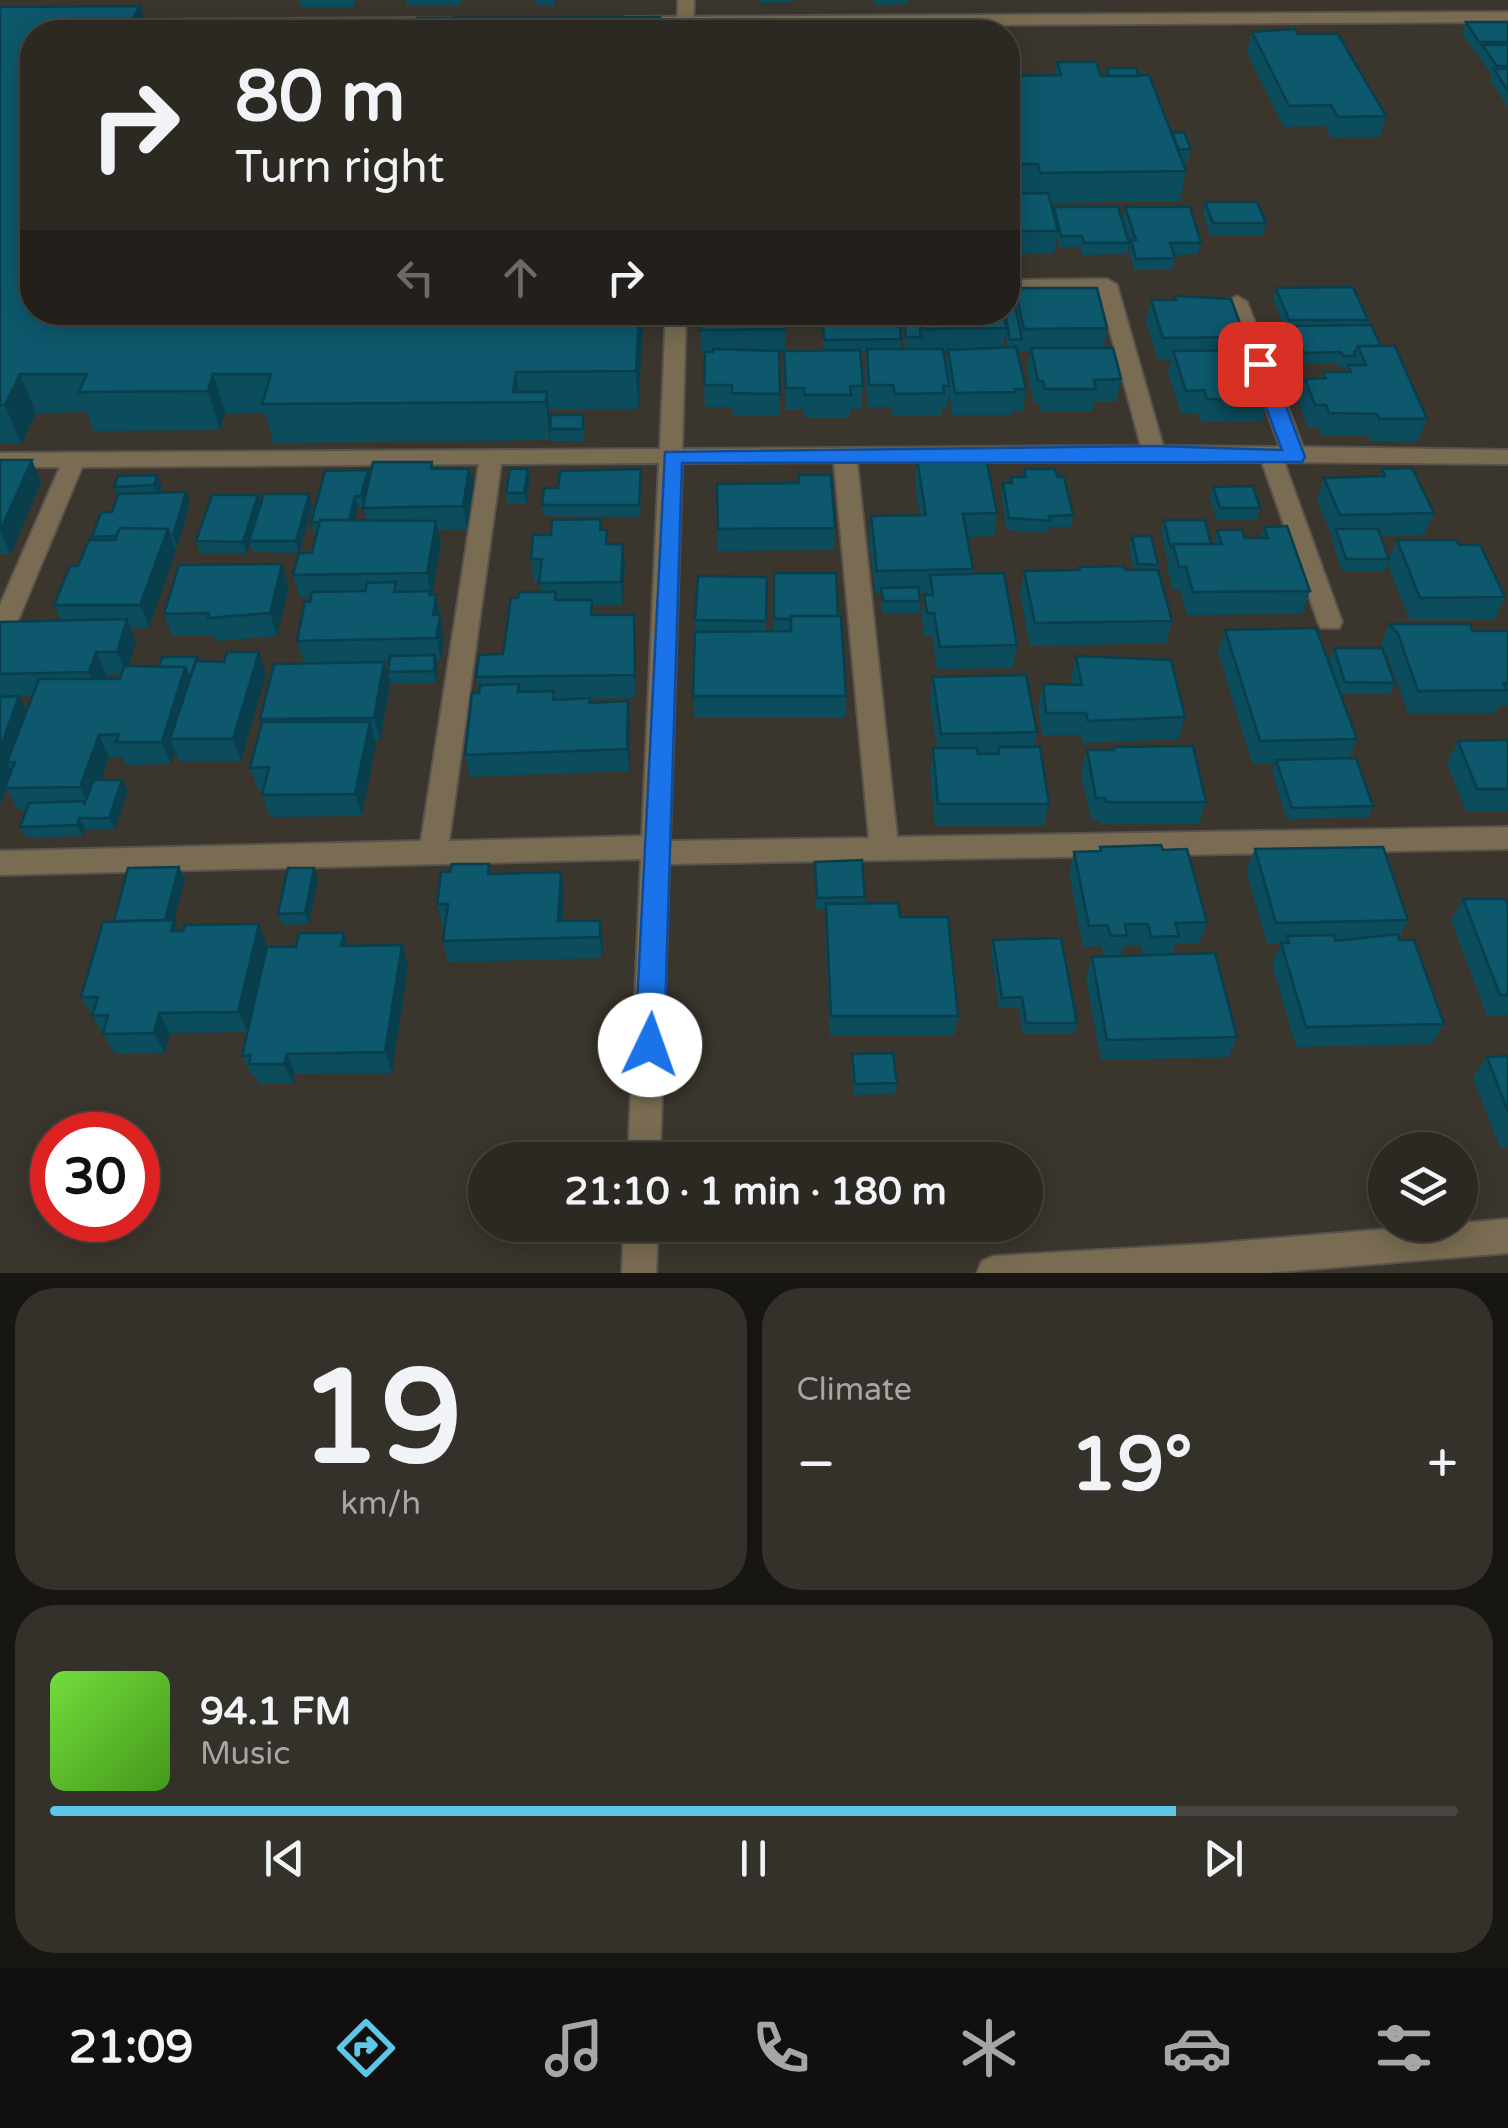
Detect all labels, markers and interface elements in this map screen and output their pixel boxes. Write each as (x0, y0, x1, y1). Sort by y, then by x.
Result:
text: 80 m (235, 56, 405, 140)
icon: right (70, 60, 200, 190)
text: Turn right (235, 141, 444, 195)
icon: left (388, 250, 443, 305)
icon: ahead (493, 250, 548, 305)
icon: right (598, 250, 653, 305)
pin (1218, 322, 1303, 407)
icon: arrive (1233, 337, 1288, 392)
position arrow (598, 993, 702, 1097)
speed limit sign: 30 (30, 1112, 160, 1242)
map controls (1368, 1132, 1478, 1242)
button: layers (1368, 1132, 1478, 1242)
text: 21:10 · 1 min · 180 m (564, 1169, 947, 1215)
text: 19 (299, 1342, 462, 1498)
text: Climate (797, 1371, 912, 1409)
text: 19° (1070, 1420, 1193, 1510)
text: − (797, 1432, 836, 1498)
text: + (1427, 1432, 1458, 1498)
text: km/h (341, 1485, 421, 1523)
text: 94.1 FM (200, 1689, 351, 1735)
text: Music (200, 1735, 290, 1773)
icon: previous (257, 1831, 312, 1886)
icon: pause (726, 1831, 781, 1886)
icon: next (1196, 1831, 1251, 1886)
icon: directions (331, 2013, 401, 2083)
icon: music (539, 2013, 609, 2083)
icon: phone (746, 2013, 816, 2083)
icon: climate (954, 2013, 1024, 2083)
icon: car (1162, 2013, 1232, 2083)
icon: filters (1369, 2013, 1439, 2083)
text: 21:09 (69, 2021, 194, 2075)

